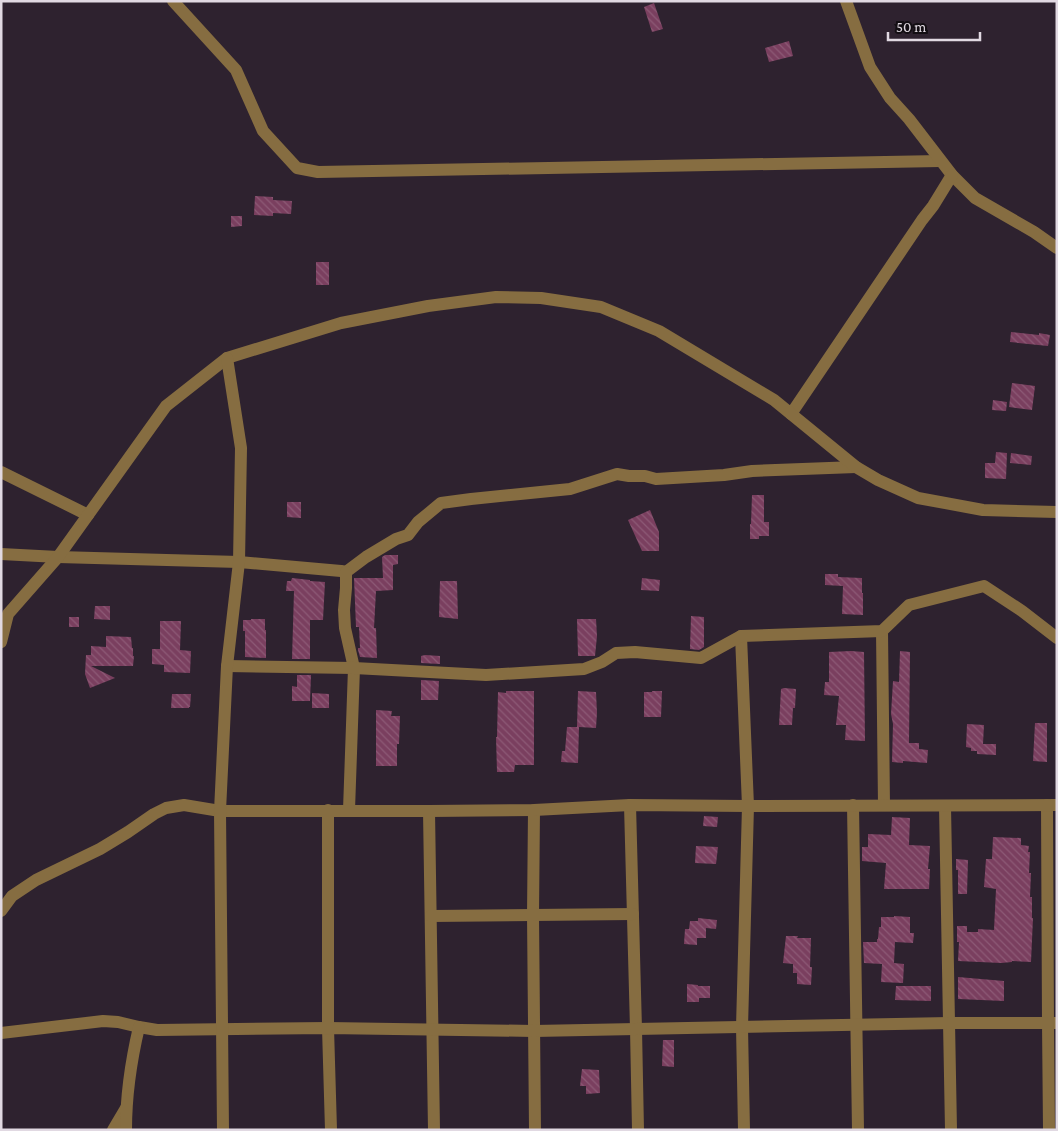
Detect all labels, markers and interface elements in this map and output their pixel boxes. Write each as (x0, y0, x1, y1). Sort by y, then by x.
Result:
scale bar (888, 10, 980, 42)
text: 50 m (896, 19, 926, 35)

